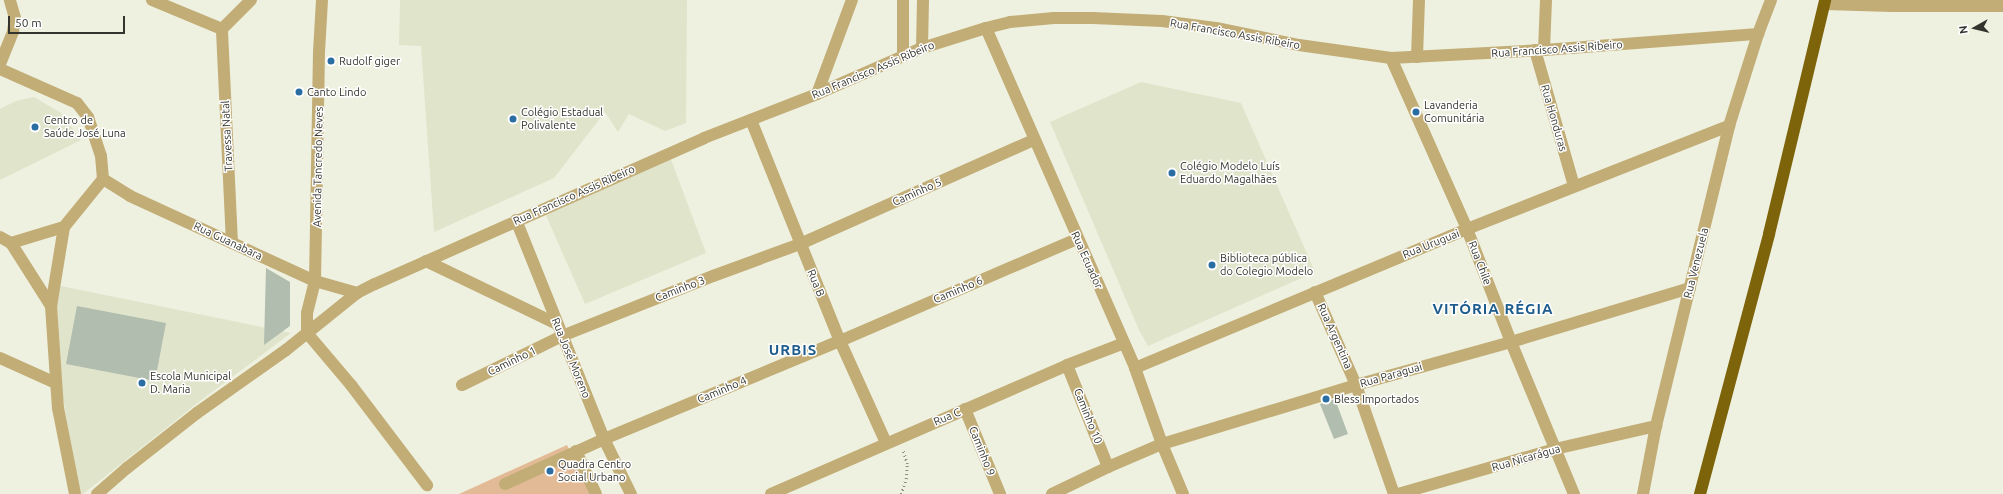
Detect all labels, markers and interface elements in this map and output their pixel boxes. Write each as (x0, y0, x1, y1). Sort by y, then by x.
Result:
scale bar (10, 8, 127, 34)
north arrow (1955, 8, 1995, 48)
text: 50 m (15, 16, 42, 29)
street label: Rua Francisco Assis Ribeiro (1169, 16, 1301, 52)
text: N (1957, 25, 1970, 35)
street label: Rua Francisco Assis Ribeiro (810, 38, 936, 102)
street label: Rua Francisco Assis Ribeiro (1491, 38, 1623, 60)
place label: Rudolf giger (339, 54, 400, 68)
marker: Rudolf giger (326, 56, 336, 66)
street label: Rua Honduras (1538, 83, 1570, 153)
place label: Canto Lindo (307, 85, 366, 99)
marker: Canto Lindo (294, 87, 304, 97)
place label: Lavanderia Comunitária (1424, 99, 1484, 125)
street label: Travessa Natal (219, 100, 235, 172)
place label: Colégio Estadual Polivalente (521, 106, 603, 132)
street label: Avenida Tancredo Neves (310, 107, 326, 227)
marker: Lavanderia Comunitária (1411, 107, 1421, 117)
place label: Centro de Saúde José Luna (44, 114, 126, 140)
marker: Colégio Estadual Polivalente (508, 114, 518, 124)
marker: Centro de Saúde José Luna (29, 121, 41, 133)
place label: Colégio Modelo Luís Eduardo Magalhães (1180, 160, 1280, 186)
street label: Rua Francisco Assis Ribeiro (511, 162, 637, 228)
marker: Colégio Modelo Luís Eduardo Magalhães (1167, 168, 1177, 178)
street label: Caminho 5 (890, 175, 944, 209)
street label: Rua Guanabara (192, 219, 264, 263)
street label: Rua Venezuela (1681, 226, 1711, 300)
street label: Rua Uruguai (1401, 227, 1461, 261)
street label: Rua Ecuador (1068, 229, 1106, 291)
street label: Rua Chile (1466, 239, 1494, 287)
place label: Biblioteca pública do Colegio Modelo (1220, 252, 1313, 278)
marker: Biblioteca pública do Colegio Modelo (1207, 260, 1217, 270)
street label: Rua B (805, 267, 827, 299)
street label: Caminho 3 (653, 273, 707, 305)
street label: Caminho 6 (931, 274, 985, 306)
district label: VITÓRIA RÉGIA (1432, 300, 1554, 318)
street label: Rua Argentina (1315, 301, 1355, 371)
street label: Rua José Moreno (549, 316, 593, 400)
district label: URBIS (769, 341, 817, 359)
street label: Caminho 1 (486, 344, 538, 378)
street label: Rua Paraguai (1358, 360, 1424, 390)
place label: Escola Municipal D. Maria (150, 370, 231, 396)
street label: Caminho 4 (695, 374, 749, 406)
marker: Escola Municipal D. Maria (137, 378, 147, 388)
street label: Caminho 10 (1071, 386, 1105, 446)
place label: Bless Importados (1334, 392, 1419, 406)
marker: Bless Importados (1321, 394, 1331, 404)
street label: Rua C (932, 405, 962, 429)
street label: Caminho 9 (966, 424, 998, 478)
street label: Rua Nicarágua (1490, 442, 1562, 474)
place label: Quadra Centro Social Urbano (558, 458, 631, 484)
marker: Quadra Centro Social Urbano (545, 466, 555, 476)

